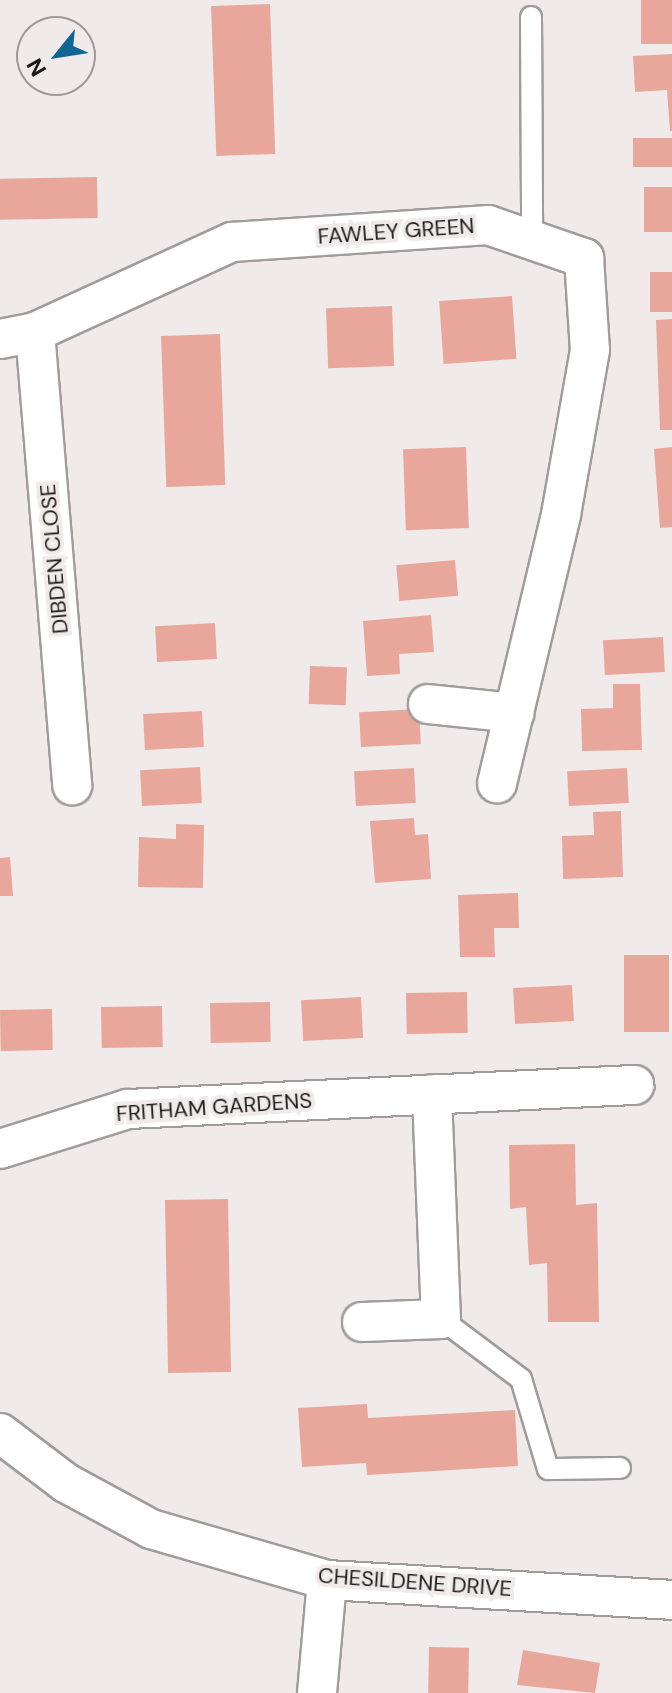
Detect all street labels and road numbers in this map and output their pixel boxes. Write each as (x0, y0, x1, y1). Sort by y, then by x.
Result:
street label: FAWLEY GREEN (317, 212, 475, 250)
street label: DIBDEN CLOSE (34, 483, 74, 635)
street label: FRITHAM GARDENS (115, 1087, 313, 1127)
street label: CHESILDENE DRIVE (317, 1562, 513, 1602)

